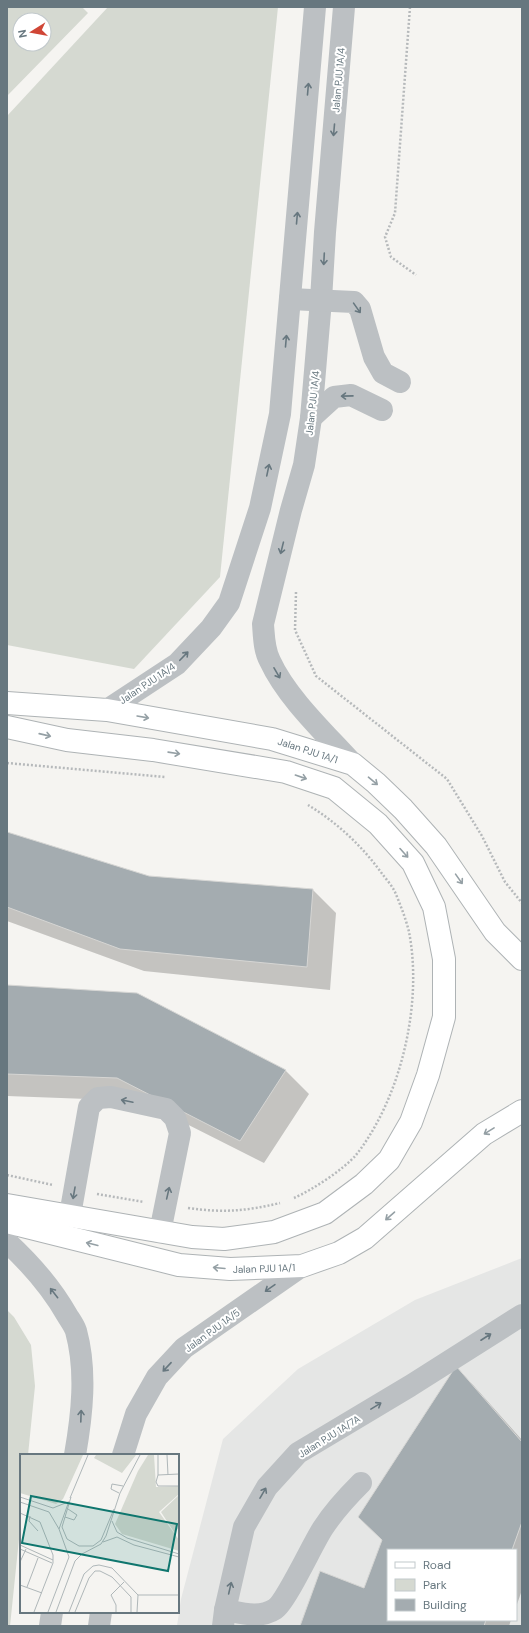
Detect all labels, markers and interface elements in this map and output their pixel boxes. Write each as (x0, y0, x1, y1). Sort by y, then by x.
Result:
north arrow (12, 12, 52, 52)
text: N (15, 29, 30, 39)
street label: Jalan PJU 1A/4 (329, 47, 348, 113)
one-way arrow (304, 83, 311, 96)
one-way arrow (330, 123, 337, 136)
one-way arrow (293, 212, 300, 225)
one-way arrow (320, 252, 327, 265)
one-way arrow (353, 302, 361, 313)
one-way arrow (283, 335, 290, 348)
street label: Jalan PJU 1A/4 (303, 370, 322, 436)
one-way arrow (340, 392, 353, 400)
one-way arrow (265, 464, 273, 477)
one-way arrow (277, 541, 285, 554)
one-way arrow (180, 651, 189, 661)
street label: Jalan PJU 1A/4 (117, 660, 178, 707)
one-way arrow (273, 667, 281, 679)
one-way arrow (136, 713, 149, 721)
one-way arrow (38, 732, 51, 739)
street label: Jalan PJU 1A/1 (276, 735, 340, 766)
one-way arrow (167, 749, 180, 757)
one-way arrow (295, 774, 308, 781)
one-way arrow (368, 776, 379, 785)
one-way arrow (399, 848, 409, 858)
one-way arrow (455, 873, 463, 884)
one-way arrow (121, 1096, 134, 1104)
one-way arrow (484, 1127, 495, 1135)
one-way arrow (69, 1186, 77, 1199)
one-way arrow (165, 1187, 172, 1200)
one-way arrow (385, 1211, 396, 1220)
one-way arrow (85, 1240, 98, 1247)
street label: Jalan PJU 1A/1 (233, 1261, 296, 1276)
one-way arrow (213, 1265, 226, 1272)
one-way arrow (265, 1284, 276, 1292)
one-way arrow (49, 1288, 58, 1299)
street label: Jalan PJU 1A/5 (182, 1306, 243, 1355)
one-way arrow (480, 1333, 492, 1341)
one-way arrow (162, 1362, 171, 1372)
one-way arrow (370, 1402, 382, 1410)
one-way arrow (77, 1410, 84, 1423)
street label: Jalan PJU 1A/7A (296, 1412, 363, 1461)
inset map (20, 1454, 179, 1613)
one-way arrow (260, 1487, 268, 1499)
legend (387, 1549, 517, 1621)
text: Road (423, 1557, 451, 1573)
text: Park (423, 1577, 447, 1593)
one-way arrow (227, 1581, 234, 1594)
text: Building (423, 1597, 467, 1613)

